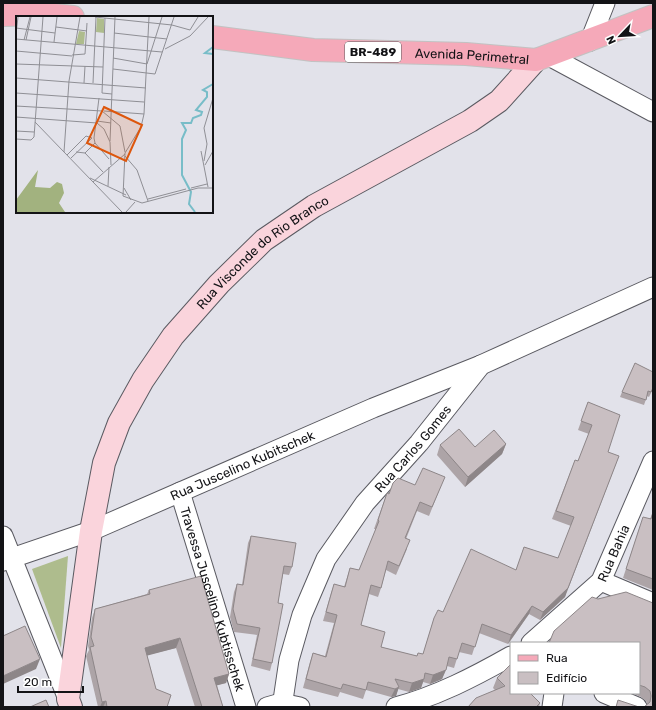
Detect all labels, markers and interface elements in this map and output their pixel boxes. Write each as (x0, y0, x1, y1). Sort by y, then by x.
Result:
inset map (16, 16, 213, 213)
north arrow (600, 16, 640, 56)
text: N (604, 34, 619, 46)
road number: BR-489 (345, 42, 401, 62)
street label: Avenida Perimetral (415, 46, 530, 67)
street label: Rua Visconde do Rio Branco (193, 193, 331, 312)
street label: Rua Carlos Gomes (372, 402, 455, 495)
street label: Rua Juscelino Kubitschek (168, 427, 317, 504)
street label: Travessa Juscelino Kubtisschek (177, 505, 248, 693)
street label: Rua Bahia (595, 522, 633, 584)
legend (510, 642, 640, 694)
text: Rua (546, 651, 568, 665)
scale bar (18, 668, 83, 694)
text: Edifício (546, 671, 587, 685)
text: 20 m (24, 675, 52, 689)

